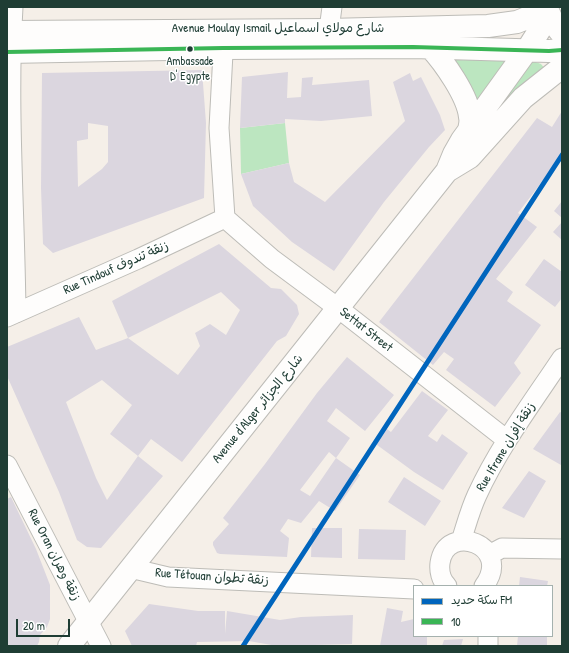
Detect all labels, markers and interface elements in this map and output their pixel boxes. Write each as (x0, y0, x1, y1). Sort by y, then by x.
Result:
street label: Avenue Moulay Ismail شارع مولاي اسماعيل (172, 21, 384, 37)
marker: Ambassade D' Egypte (185, 44, 195, 54)
place label: Ambassade D' Egypte (166, 55, 214, 83)
street label: Rue Tindouf زنقة تندوف (61, 238, 171, 298)
street label: Settat Street (336, 304, 396, 356)
street label: Avenue d'Alger شارع الجزائر (209, 351, 307, 467)
street label: Rue Ifrane زنقة إفران (473, 400, 539, 494)
street label: Rue Oran زنقة وهران (24, 507, 84, 603)
street label: Rue Tétouan زنقة تطوان (155, 565, 269, 589)
legend (413, 585, 553, 637)
text: سكة حديد FM (451, 591, 512, 608)
scale bar (18, 611, 72, 637)
text: 10 (451, 613, 461, 630)
text: 20 m (23, 617, 45, 634)

